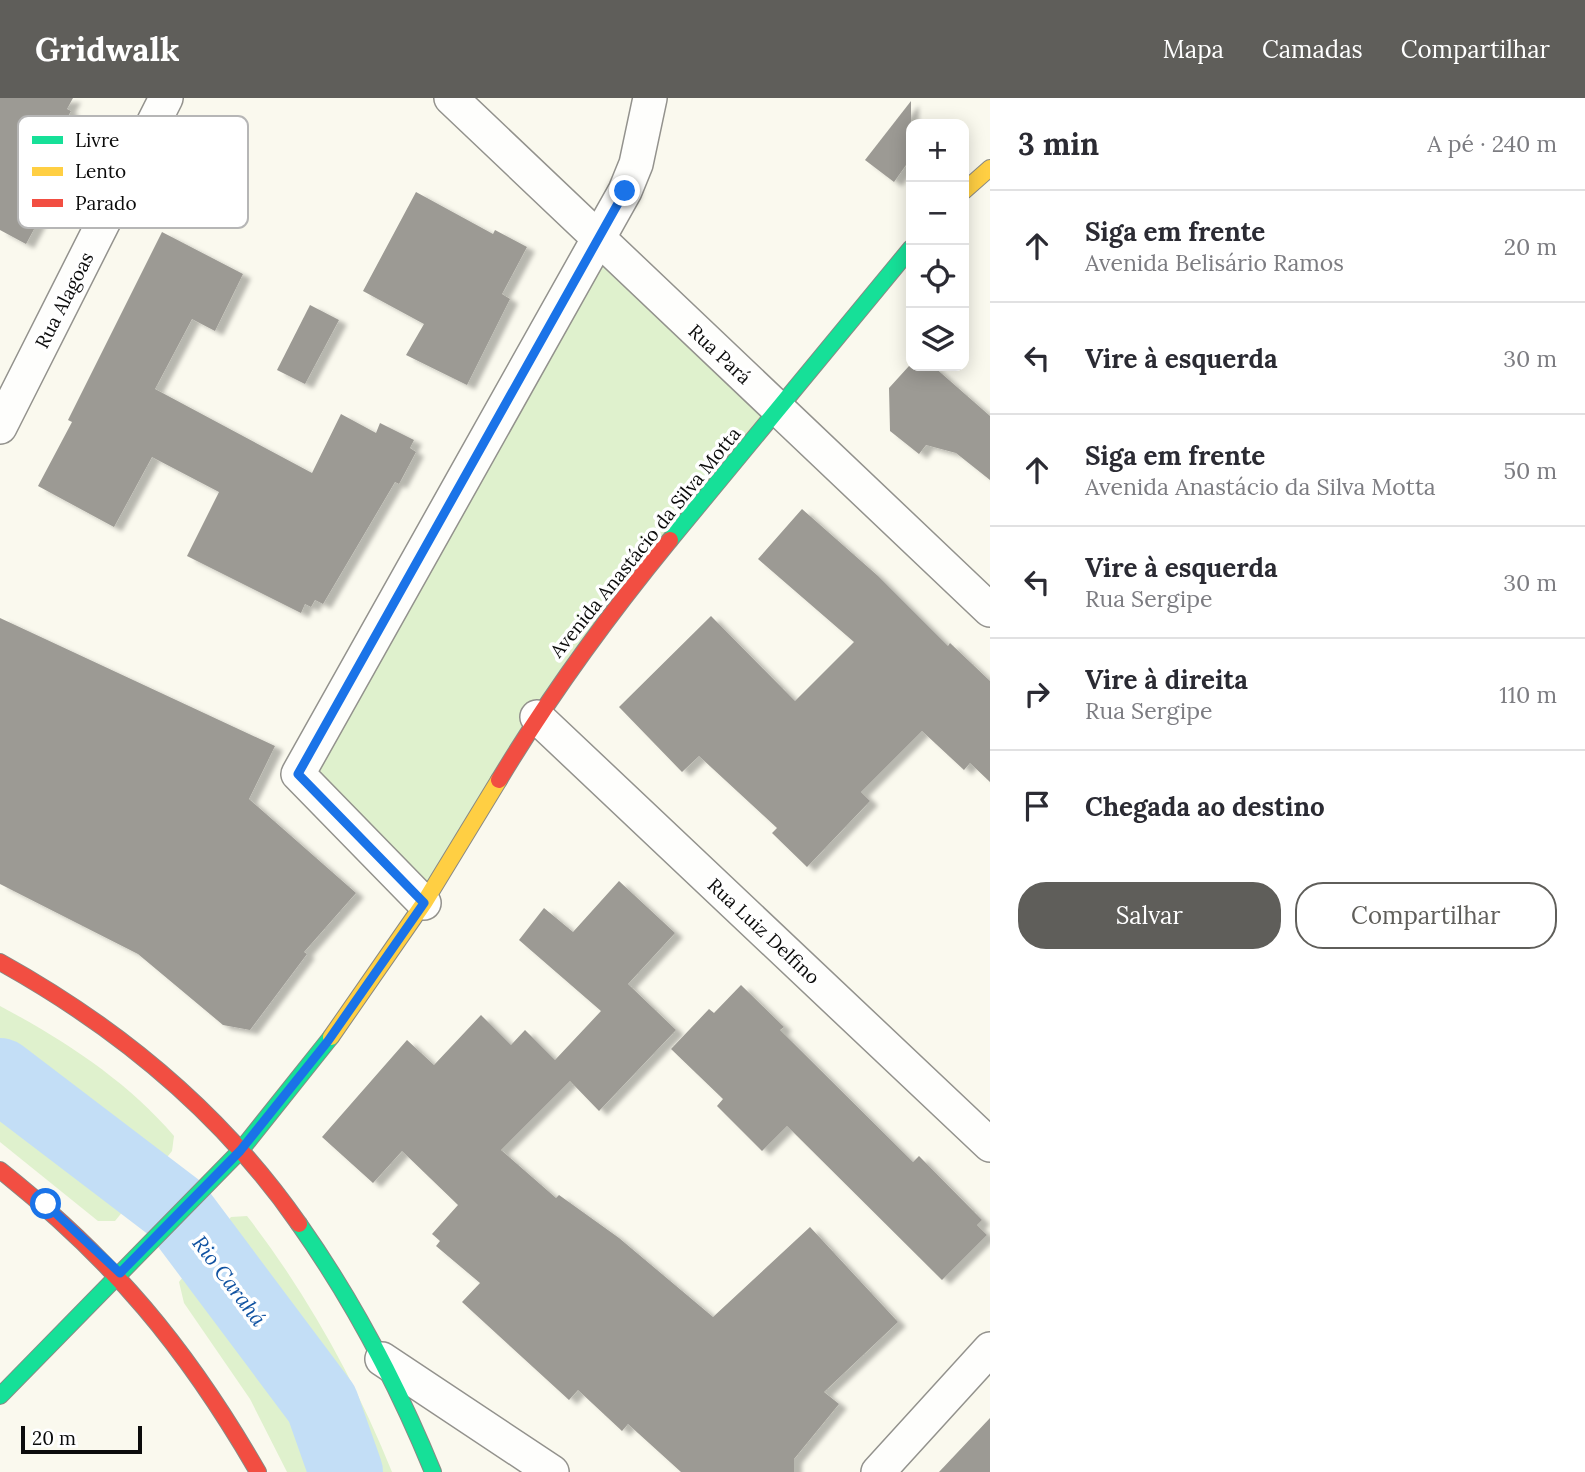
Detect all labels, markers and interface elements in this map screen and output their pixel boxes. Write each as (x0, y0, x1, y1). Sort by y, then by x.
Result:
text: Gridwalk (35, 28, 180, 70)
text: Mapa (1163, 34, 1224, 65)
text: Camadas (1262, 34, 1363, 65)
text: Compartilhar (1401, 34, 1550, 65)
legend (18, 116, 248, 228)
map controls (906, 119, 969, 371)
button: + (906, 119, 969, 182)
text: 3 min (1018, 125, 1099, 163)
text: Livre (75, 128, 119, 152)
text: A pé · 240 m (1427, 129, 1557, 158)
text: Lento (75, 159, 126, 183)
route end (609, 175, 640, 206)
button: − (906, 182, 969, 245)
text: Parado (75, 191, 137, 215)
text: Siga em frente (1085, 215, 1265, 248)
icon: ahead (1018, 227, 1056, 265)
text: 20 m (1504, 232, 1557, 261)
button: locate (906, 245, 969, 308)
street label: Rua Alagoas (29, 248, 99, 352)
text: Avenida Belisário Ramos (1085, 248, 1344, 277)
button: layers (906, 308, 969, 371)
street label: Rua Pará (684, 319, 757, 389)
icon: left (1018, 339, 1056, 377)
text: Vire à esquerda (1085, 342, 1278, 375)
text: 30 m (1503, 344, 1557, 373)
street label: Avenida Anastácio da Silva Motta (544, 422, 746, 663)
text: Siga em frente (1085, 439, 1265, 472)
icon: ahead (1018, 451, 1056, 489)
text: 50 m (1504, 456, 1557, 485)
text: Avenida Anastácio da Silva Motta (1085, 472, 1436, 501)
text: Vire à esquerda (1085, 551, 1278, 584)
icon: left (1018, 563, 1056, 601)
text: 30 m (1503, 568, 1557, 597)
text: Rua Sergipe (1085, 584, 1212, 613)
text: Vire à direita (1085, 663, 1248, 696)
icon: right (1018, 675, 1056, 713)
text: 110 m (1499, 680, 1557, 709)
text: Rua Sergipe (1085, 696, 1212, 725)
icon: arrive (1018, 787, 1056, 825)
text: Chegada ao destino (1085, 790, 1325, 823)
street label: Rua Luiz Delfino (703, 873, 825, 989)
button: Salvar (1018, 882, 1281, 949)
button: Compartilhar (1295, 882, 1557, 949)
route start (30, 1188, 61, 1219)
water label: Rio Carahá (187, 1230, 273, 1332)
scale bar (21, 1423, 142, 1455)
text: 20 m (32, 1426, 76, 1450)

